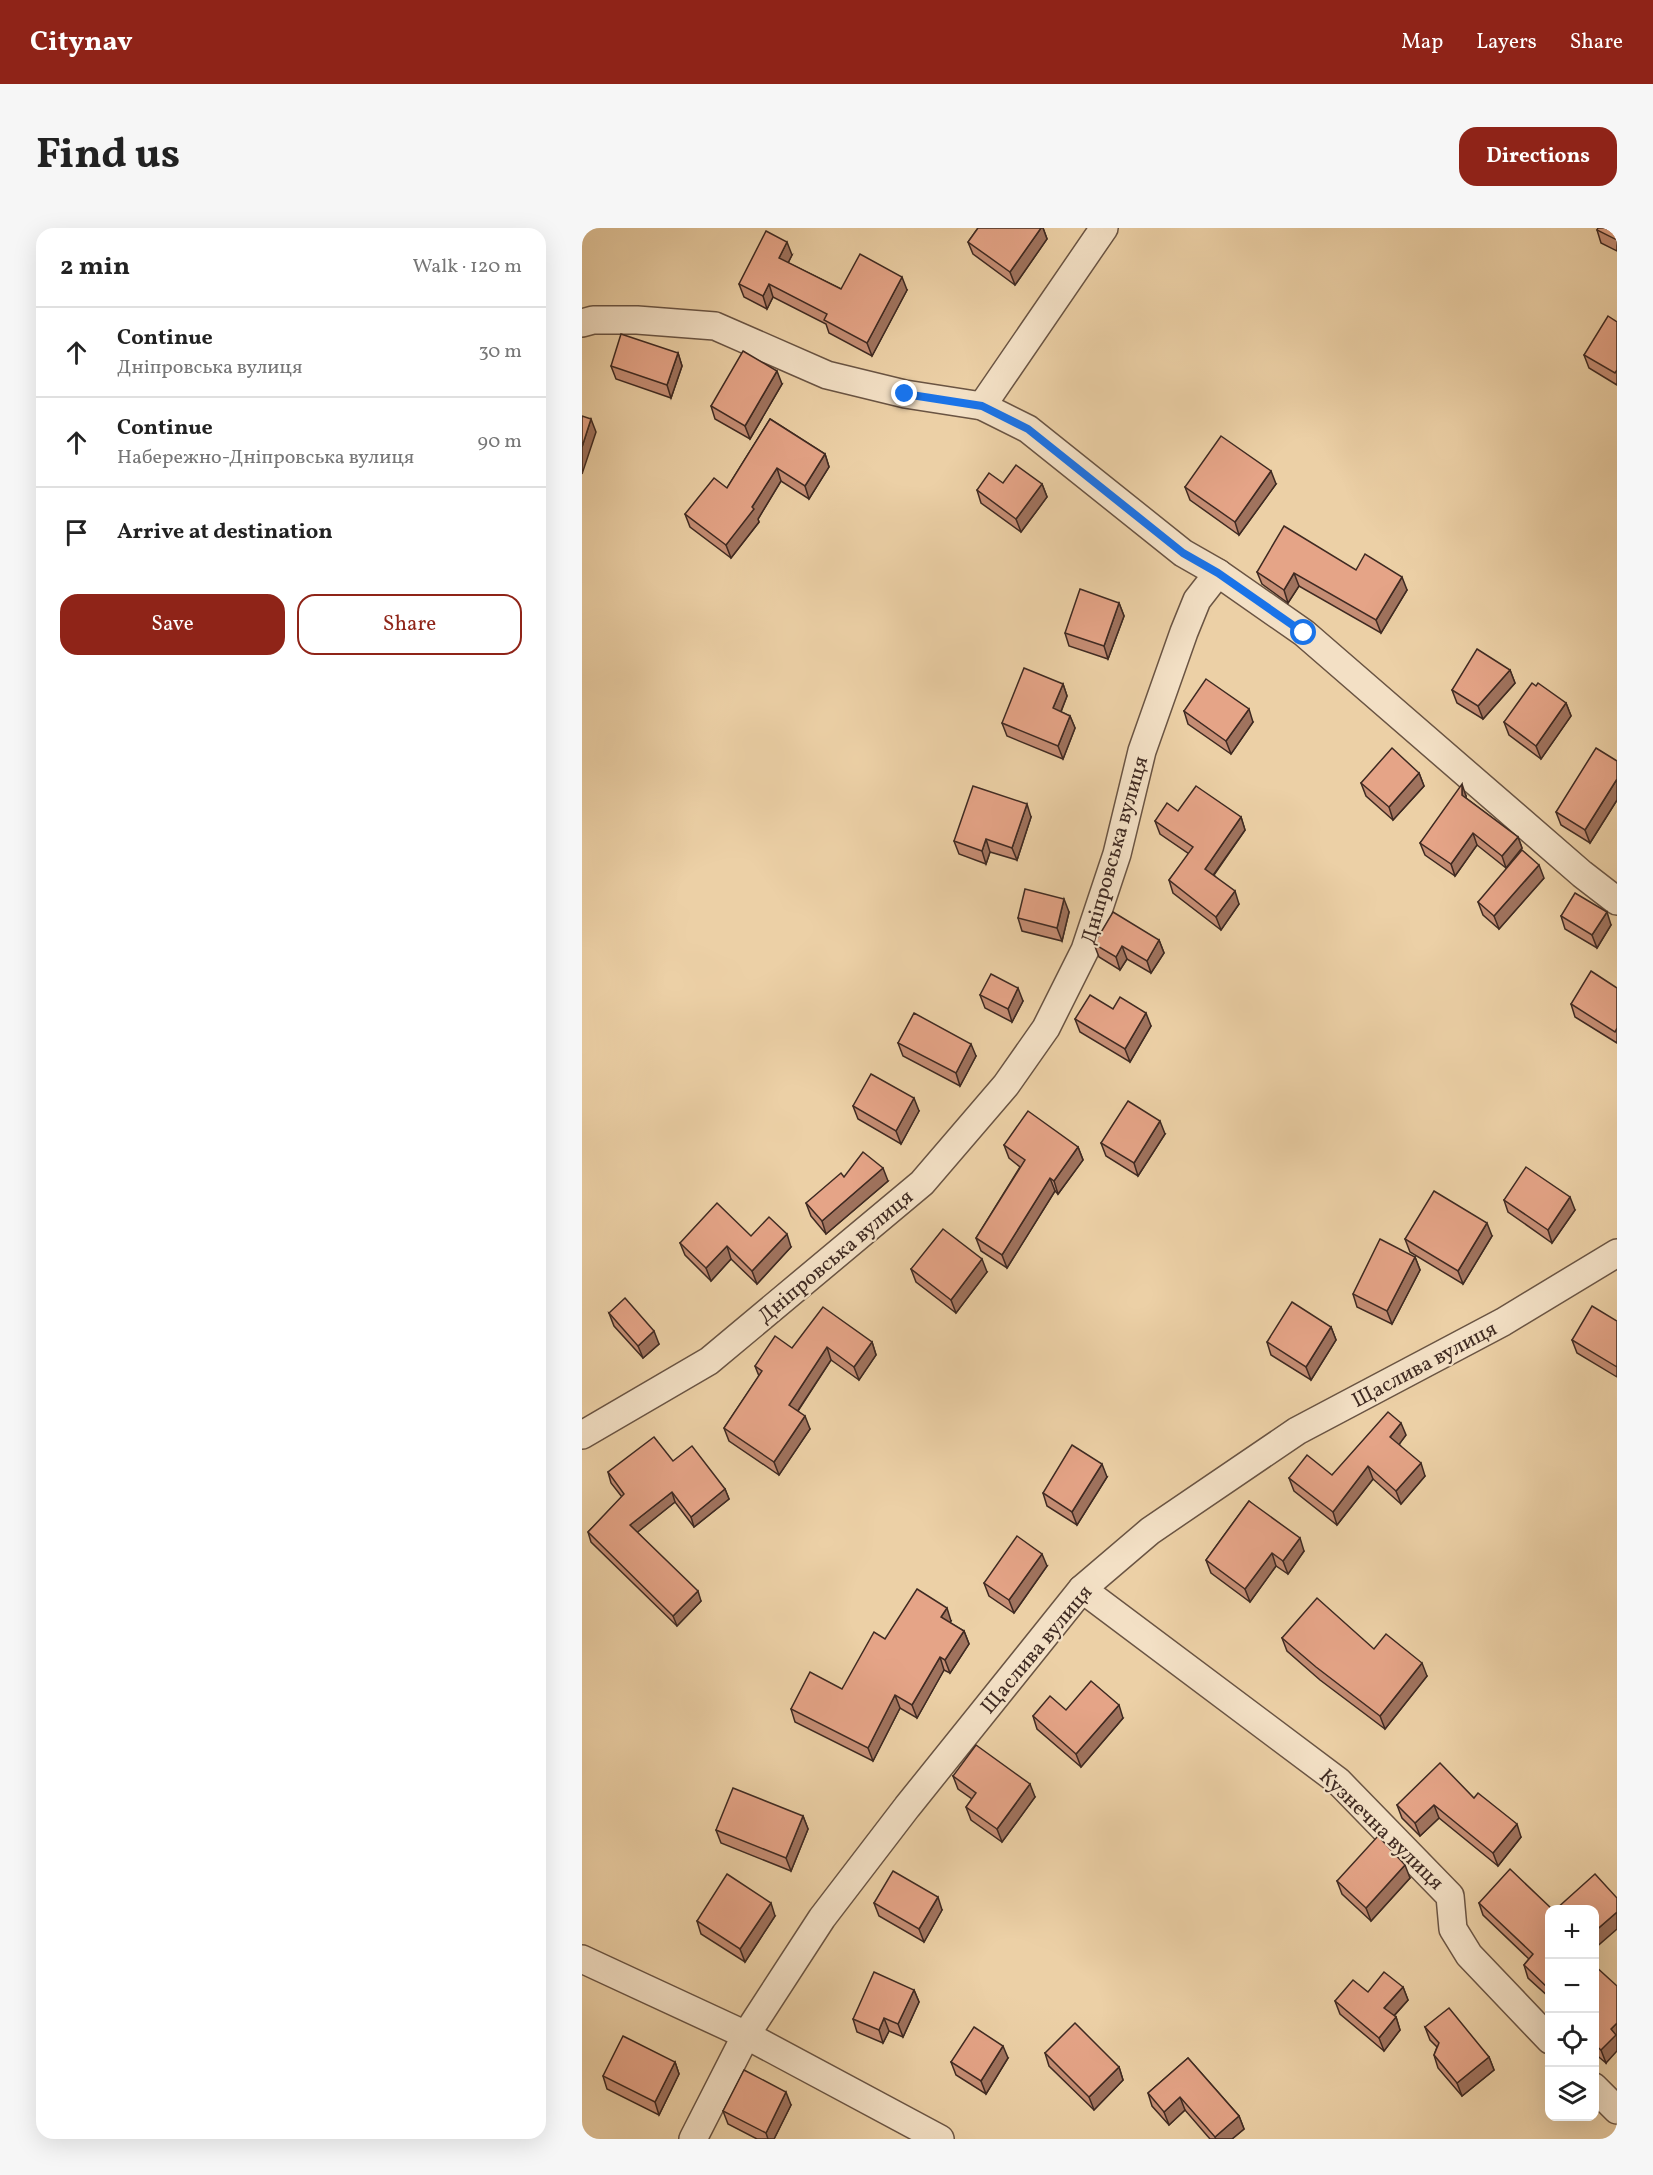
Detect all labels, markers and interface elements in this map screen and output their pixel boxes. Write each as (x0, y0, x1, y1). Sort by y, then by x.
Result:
text: Citynav (30, 23, 133, 62)
text: Map (1401, 28, 1443, 57)
text: Layers (1476, 28, 1537, 57)
text: Share (1570, 28, 1623, 57)
text: Find us (36, 127, 180, 186)
button: Directions (1459, 127, 1617, 186)
text: 2 min (60, 249, 130, 285)
text: Walk · 120 m (413, 253, 522, 281)
text: Continue (117, 323, 213, 354)
icon: ahead (60, 336, 93, 369)
text: 30 m (478, 338, 522, 366)
text: Дніпровська вулиця (117, 354, 302, 382)
route end (891, 380, 917, 406)
text: Continue (117, 413, 213, 444)
icon: ahead (60, 426, 93, 459)
text: 90 m (478, 428, 522, 456)
text: Набережно-Дніпровська вулиця (117, 444, 414, 472)
icon: arrive (60, 516, 93, 549)
text: Arrive at destination (117, 517, 333, 548)
button: Save (60, 594, 285, 655)
button: Share (297, 594, 522, 655)
route start (1290, 619, 1316, 645)
street label: Дніпровська вулиця (1075, 753, 1156, 948)
street label: Дніпровська вулиця (752, 1183, 920, 1331)
street label: Щаслива вулиця (1347, 1315, 1502, 1416)
street label: Щаслива вулиця (975, 1579, 1100, 1721)
street label: Кузнечна вулиця (1312, 1763, 1450, 1897)
map controls (1545, 1905, 1599, 2121)
button: + (1545, 1905, 1599, 1959)
button: − (1545, 1959, 1599, 2013)
button: locate (1545, 2013, 1599, 2067)
button: layers (1545, 2067, 1599, 2121)

